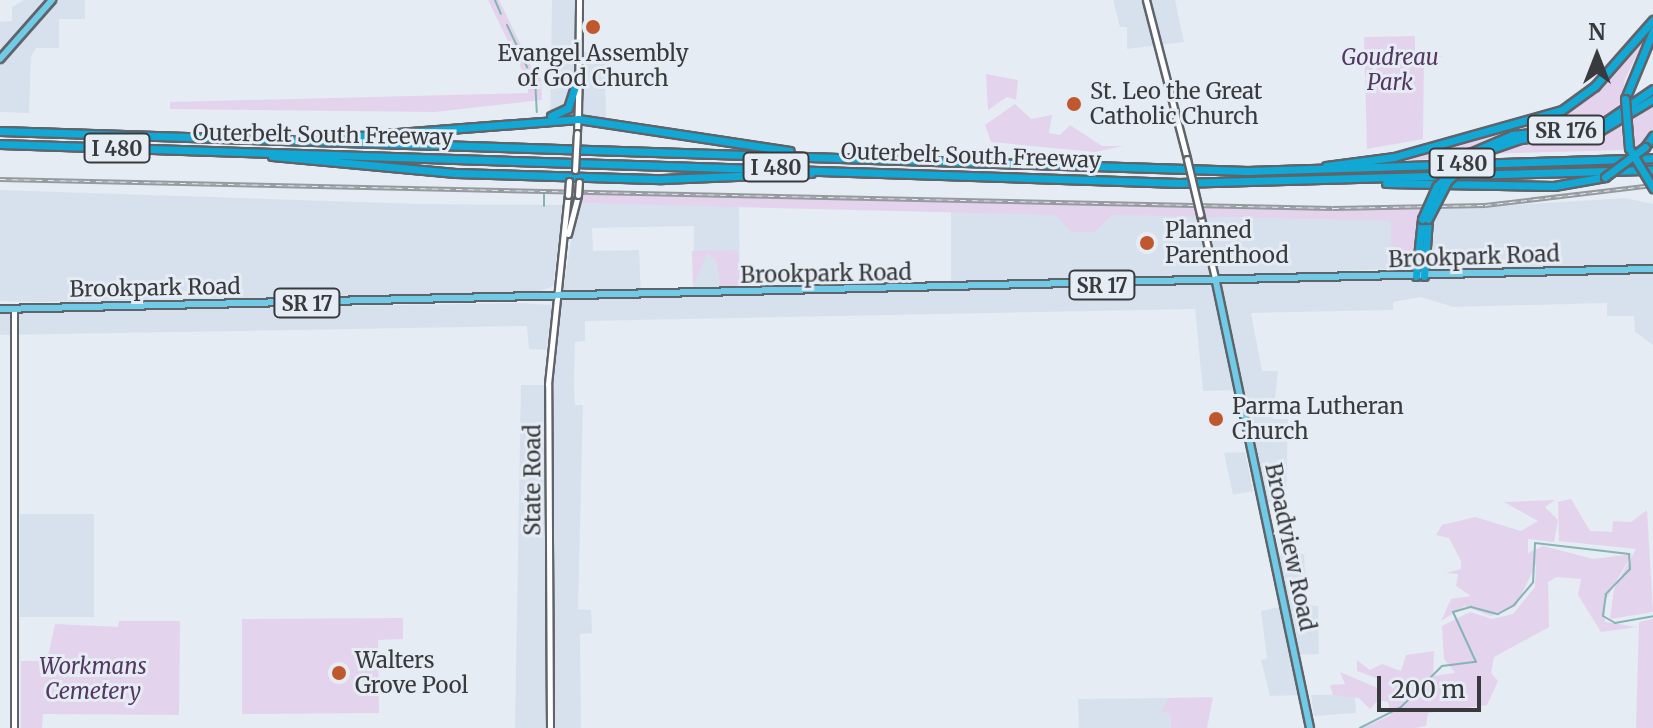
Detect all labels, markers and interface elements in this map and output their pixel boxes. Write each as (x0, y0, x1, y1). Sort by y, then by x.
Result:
north arrow (1557, 16, 1637, 96)
marker: Evangel Assembly of God Church (584, 18, 602, 36)
text: N (1588, 18, 1606, 46)
place label: Evangel Assembly of God Church (498, 40, 688, 92)
park label: Goudreau Park (1341, 44, 1439, 96)
place label: St. Leo the Great Catholic Church (1090, 78, 1262, 130)
marker: St. Leo the Great Catholic Church (1065, 95, 1083, 113)
road number: SR 176 (1526, 114, 1606, 146)
street label: Outerbelt South Freeway (192, 120, 454, 150)
road number: I 480 (83, 132, 151, 164)
street label: Outerbelt South Freeway (840, 138, 1102, 174)
road number: I 480 (1428, 147, 1496, 179)
road number: I 480 (742, 151, 810, 183)
place label: Planned Parenthood (1165, 217, 1289, 268)
marker: Planned Parenthood (1136, 232, 1158, 254)
street label: Brookpark Road (1388, 241, 1560, 273)
street label: Brookpark Road (740, 259, 912, 289)
road number: SR 17 (1068, 269, 1136, 301)
street label: Brookpark Road (69, 273, 241, 303)
road number: SR 17 (273, 287, 341, 319)
place label: Parma Lutheran Church (1232, 393, 1404, 444)
marker: Parma Lutheran Church (1207, 410, 1225, 428)
street label: State Road (520, 424, 546, 536)
street label: Broadview Road (1259, 461, 1321, 633)
place label: Walters Grove Pool (355, 647, 468, 698)
park label: Workmans Cemetery (39, 653, 147, 704)
scale bar (1381, 660, 1485, 710)
marker: Walters Grove Pool (330, 664, 348, 682)
text: 200 m (1391, 674, 1465, 705)

